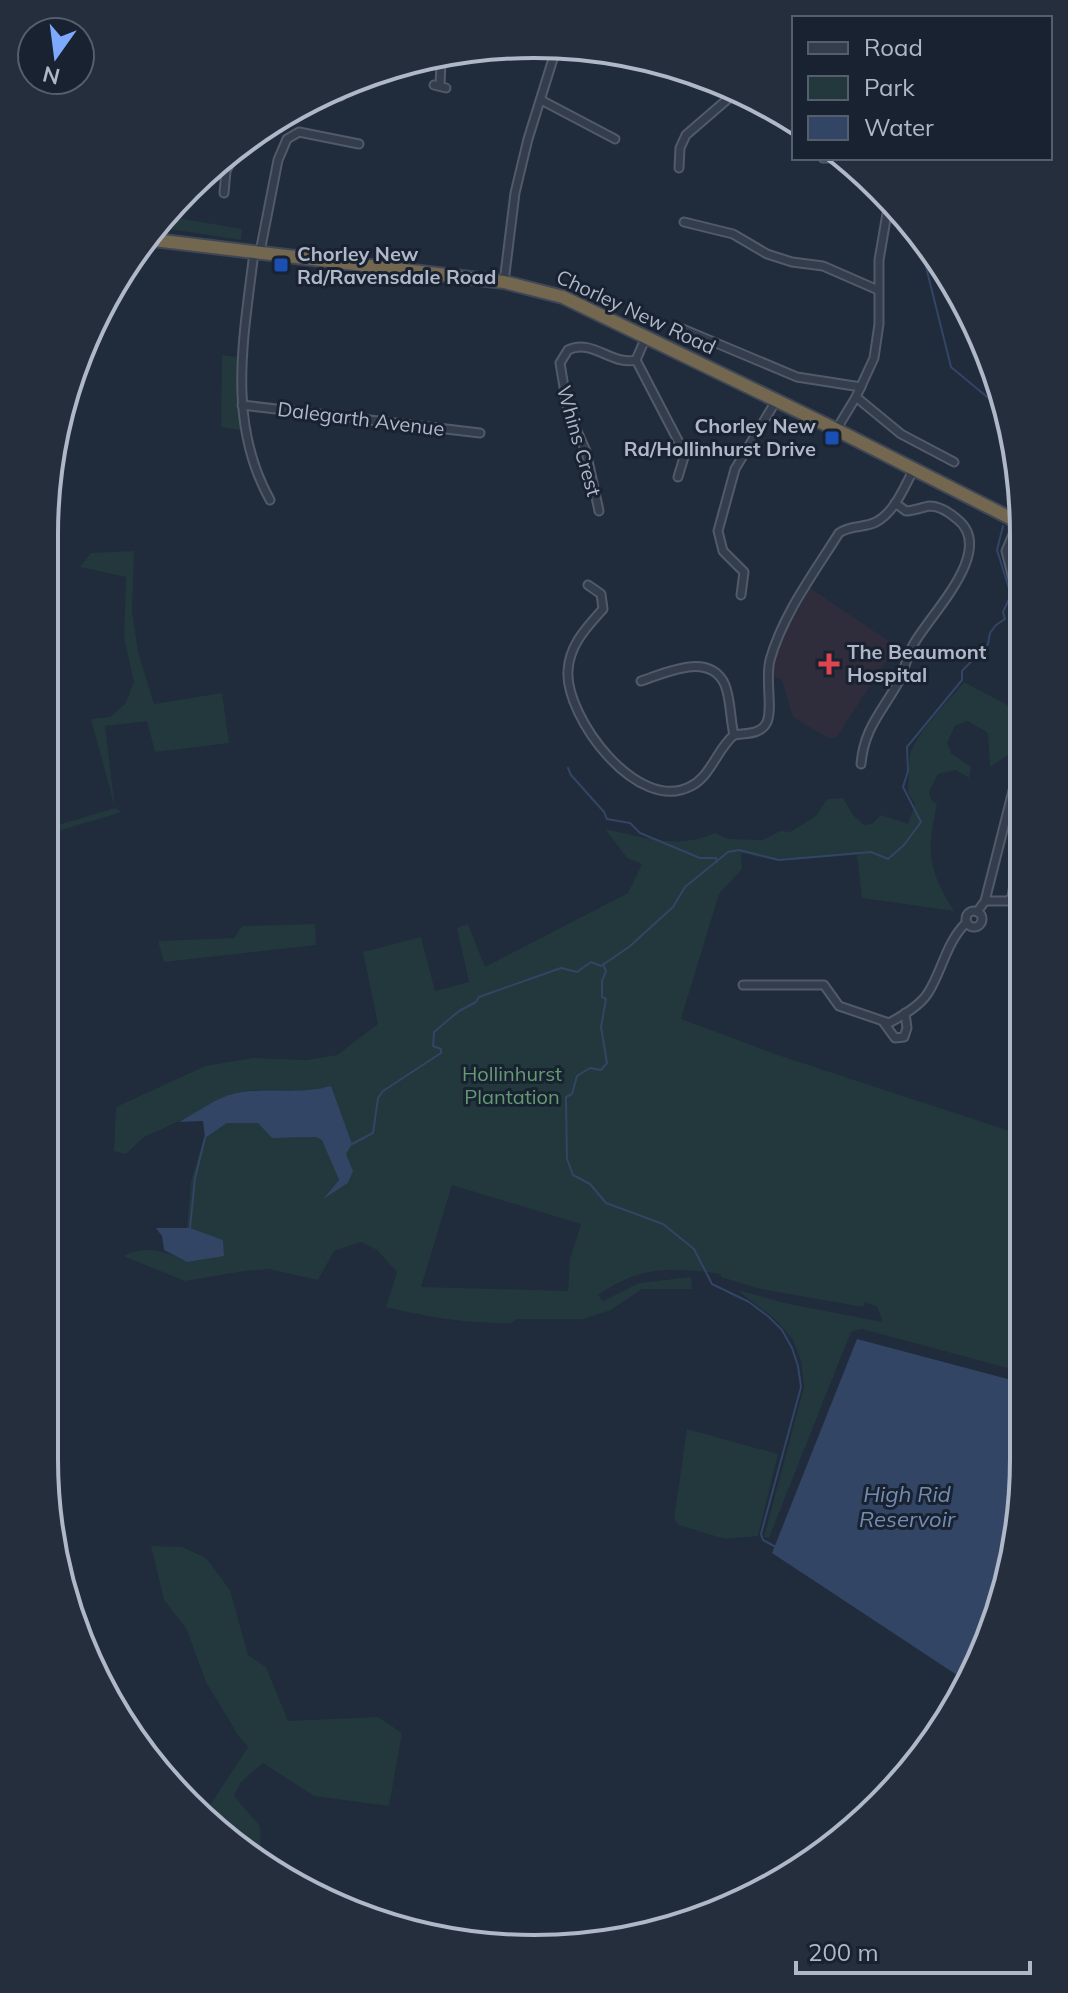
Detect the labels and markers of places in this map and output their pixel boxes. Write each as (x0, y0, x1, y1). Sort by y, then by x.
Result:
place label: Chorley New Rd/Ravensdale Road (297, 241, 496, 289)
marker: Chorley New Rd/Ravensdale Road (272, 256, 290, 274)
place label: Chorley New Rd/Hollinhurst Drive (624, 413, 816, 461)
marker: Chorley New Rd/Hollinhurst Drive (823, 429, 841, 447)
place label: The Beaumont Hospital (847, 639, 987, 687)
marker: The Beaumont Hospital (818, 653, 840, 675)

